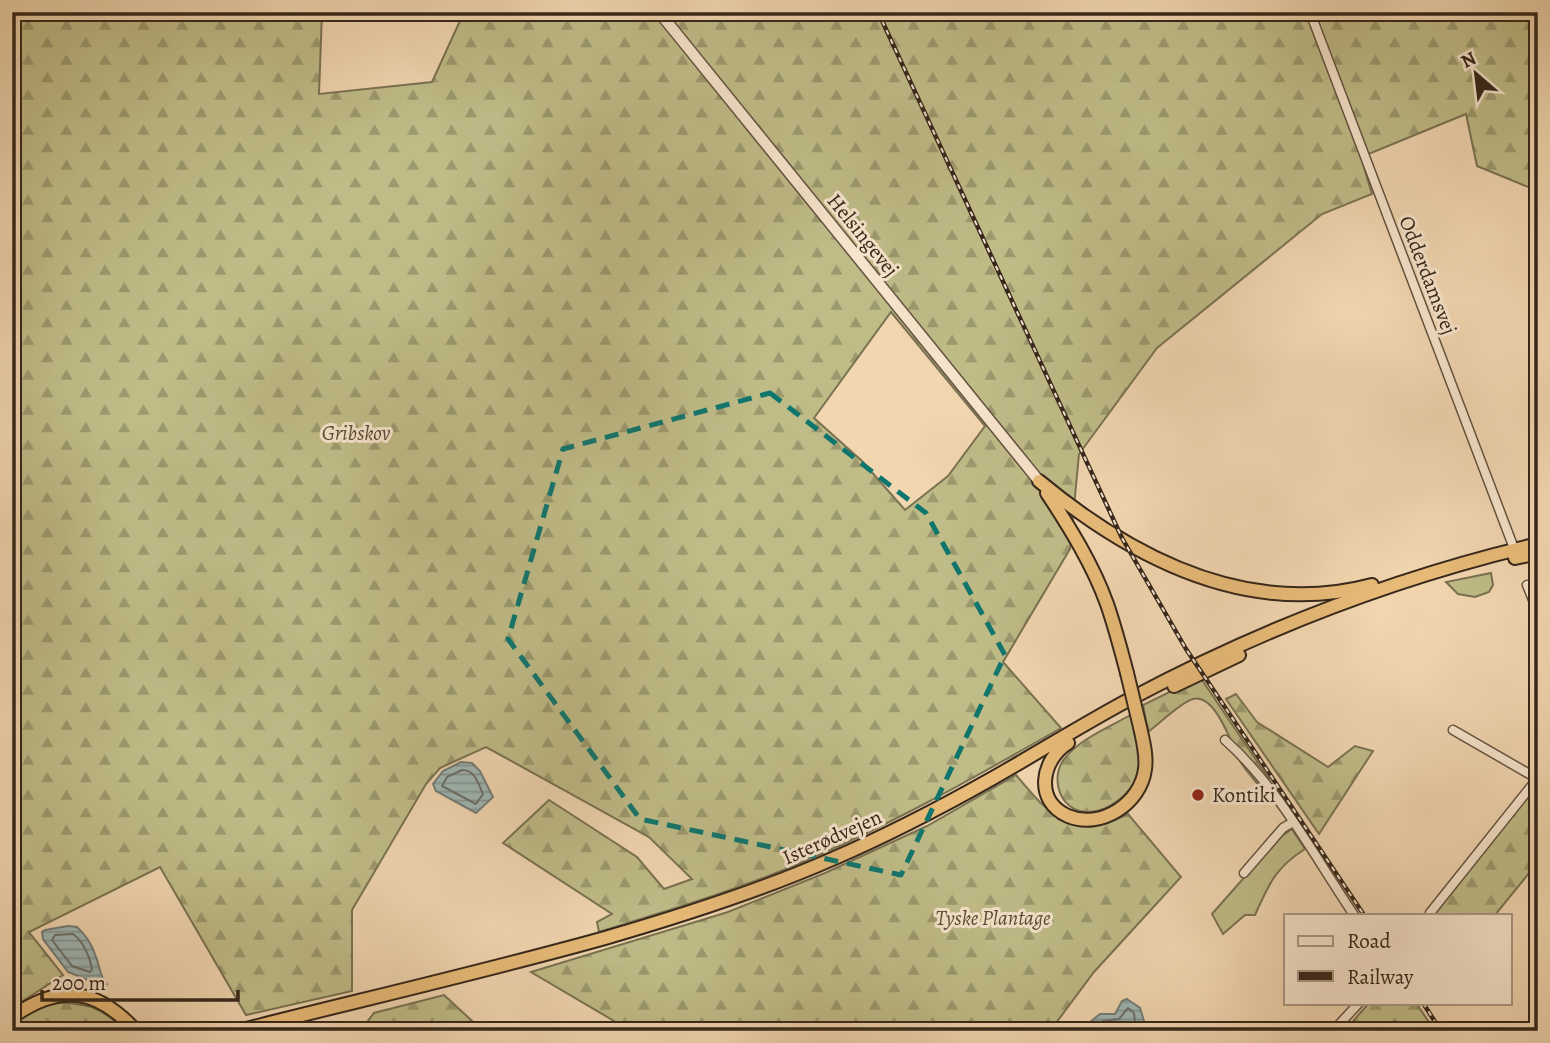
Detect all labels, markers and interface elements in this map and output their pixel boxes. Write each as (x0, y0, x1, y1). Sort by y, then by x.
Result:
north arrow (1442, 38, 1512, 108)
text: N (1456, 45, 1481, 75)
street label: Helsingevej (821, 188, 905, 282)
street label: Odderdamsvej (1393, 212, 1463, 338)
park label: Gribskov (322, 419, 390, 447)
place label: Kontiki (1212, 781, 1276, 809)
marker: Kontiki (1190, 787, 1206, 803)
street label: Isterødvejen (778, 803, 886, 871)
park label: Tyske Plantage (935, 904, 1051, 932)
legend (1284, 914, 1512, 1004)
text: Road (1347, 927, 1391, 955)
scale bar (42, 959, 238, 1003)
text: Railway (1347, 963, 1414, 991)
text: 200 m (52, 969, 106, 997)

